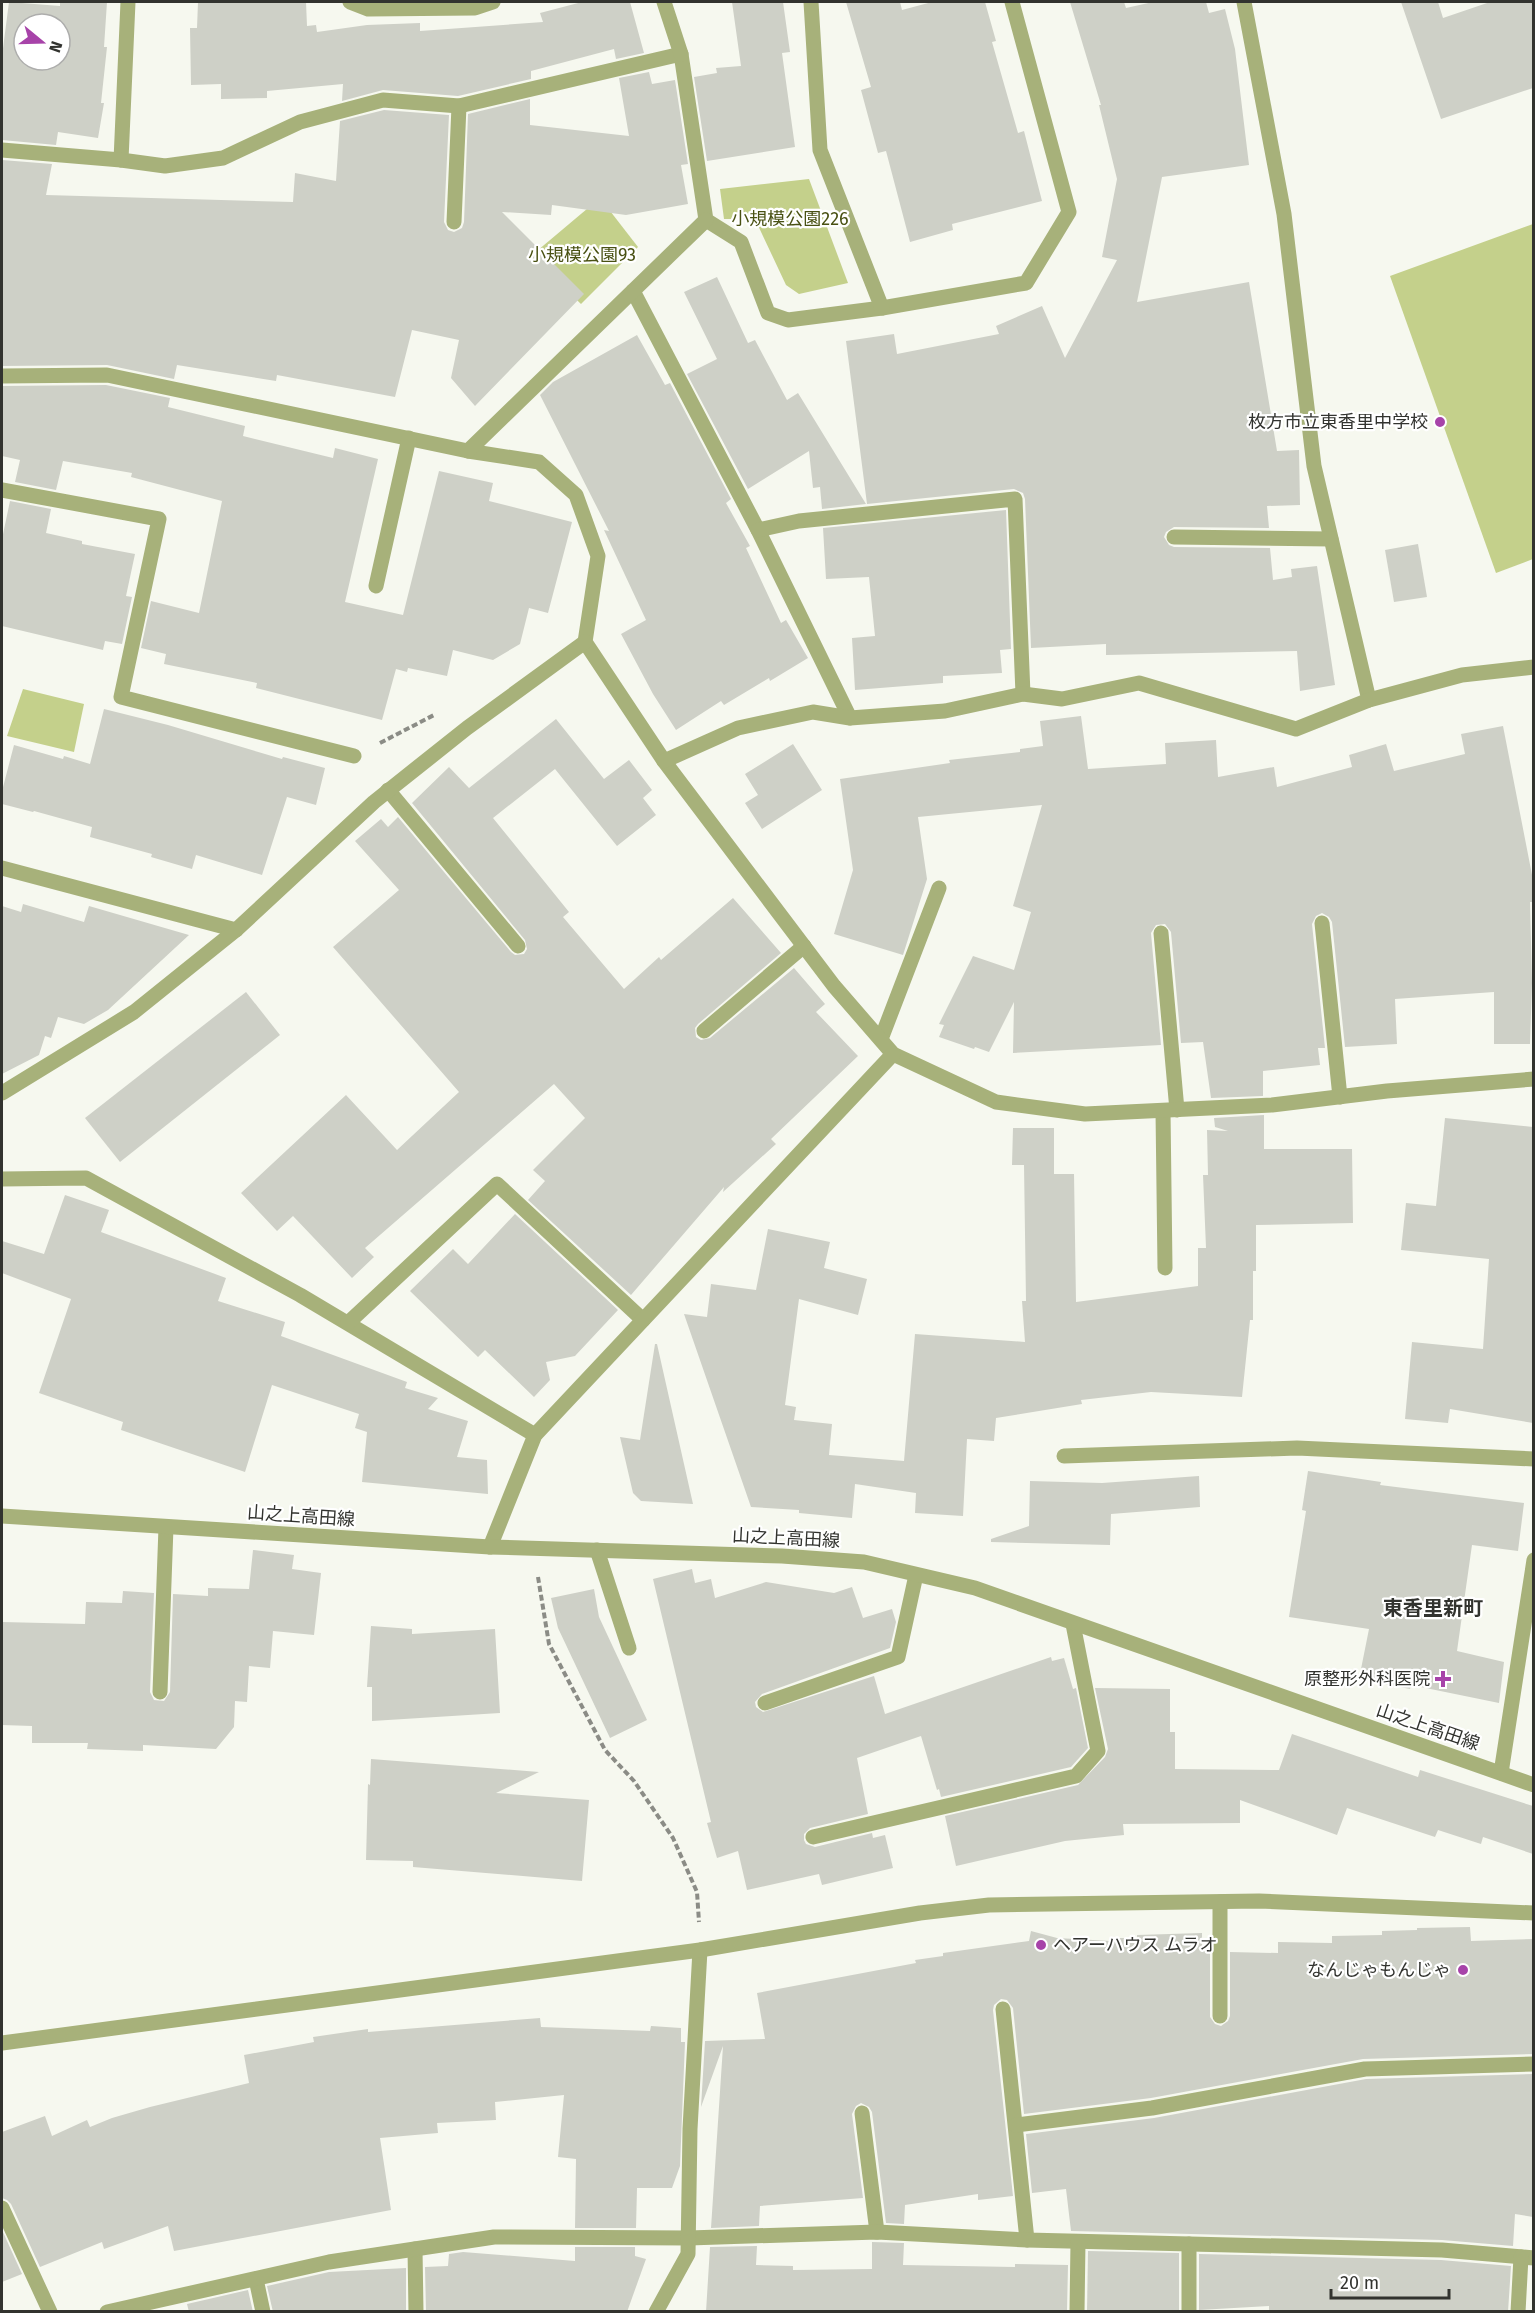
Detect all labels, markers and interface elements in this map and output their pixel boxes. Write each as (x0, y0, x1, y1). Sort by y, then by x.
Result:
north arrow (12, 12, 72, 72)
text: N (45, 39, 66, 55)
park label: 小規模公園226 (731, 208, 849, 230)
park label: 小規模公園93 (528, 244, 636, 266)
place label: 枚方市立東香里中学校 (1248, 411, 1428, 433)
marker: 枚方市立東香里中学校 (1433, 415, 1447, 429)
street label: 山之上高田線 (246, 1501, 356, 1531)
street label: 山之上高田線 (731, 1524, 841, 1552)
district label: 東香里新町 (1383, 1596, 1483, 1620)
place label: 原整形外科医院 (1304, 1668, 1430, 1690)
marker: 原整形外科医院 (1434, 1670, 1452, 1688)
street label: 山之上高田線 (1373, 1699, 1483, 1755)
place label: ヘアーハウス ムラオ (1053, 1934, 1217, 1956)
marker: ヘアーハウス ムラオ (1034, 1938, 1048, 1952)
place label: なんじゃもんじゃ (1307, 1959, 1451, 1981)
marker: なんじゃもんじゃ (1456, 1963, 1470, 1977)
scale bar (1331, 2262, 1450, 2300)
text: 20 m (1340, 2272, 1379, 2294)

